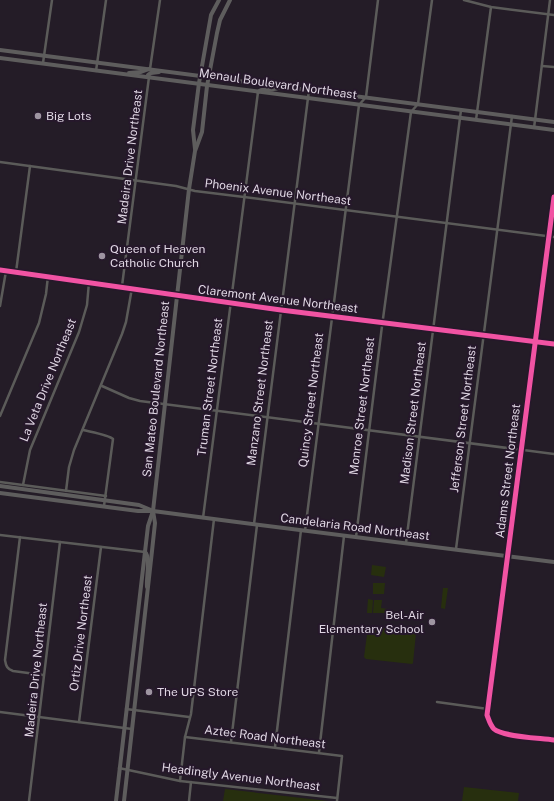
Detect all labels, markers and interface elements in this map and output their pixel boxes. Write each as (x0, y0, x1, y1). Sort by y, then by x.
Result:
street label: Menaul Boulevard Northeast (198, 66, 358, 102)
street label: Madeira Drive Northeast (115, 89, 145, 225)
place label: Big Lots (46, 109, 91, 123)
marker: Big Lots (33, 111, 43, 121)
street label: Phoenix Avenue Northeast (204, 176, 352, 208)
place label: Queen of Heaven Catholic Church (110, 242, 205, 270)
marker: Queen of Heaven Catholic Church (97, 251, 107, 261)
street label: Claremont Avenue Northeast (197, 282, 359, 316)
street label: San Mateo Boulevard Northeast (140, 300, 172, 478)
street label: La Veta Drive Northeast (17, 316, 79, 444)
street label: Truman Street Northeast (195, 317, 225, 457)
street label: Manzano Street Northeast (244, 319, 276, 467)
street label: Quincy Street Northeast (296, 332, 326, 468)
street label: Monroe Street Northeast (347, 336, 377, 476)
street label: Madison Street Northeast (397, 340, 429, 485)
street label: Jefferson Street Northeast (447, 344, 479, 493)
street label: Adams Street Northeast (493, 403, 523, 539)
street label: Candelaria Road Northeast (280, 511, 431, 543)
street label: Ortiz Drive Northeast (67, 574, 95, 692)
street label: Madeira Drive Northeast (22, 602, 50, 738)
place label: Bel-Air Elementary School (319, 608, 424, 636)
marker: Bel-Air Elementary School (427, 617, 437, 627)
place label: The UPS Store (157, 685, 239, 699)
marker: The UPS Store (144, 687, 154, 697)
street label: Aztec Road Northeast (204, 723, 327, 751)
street label: Headingly Avenue Northeast (161, 760, 321, 794)

